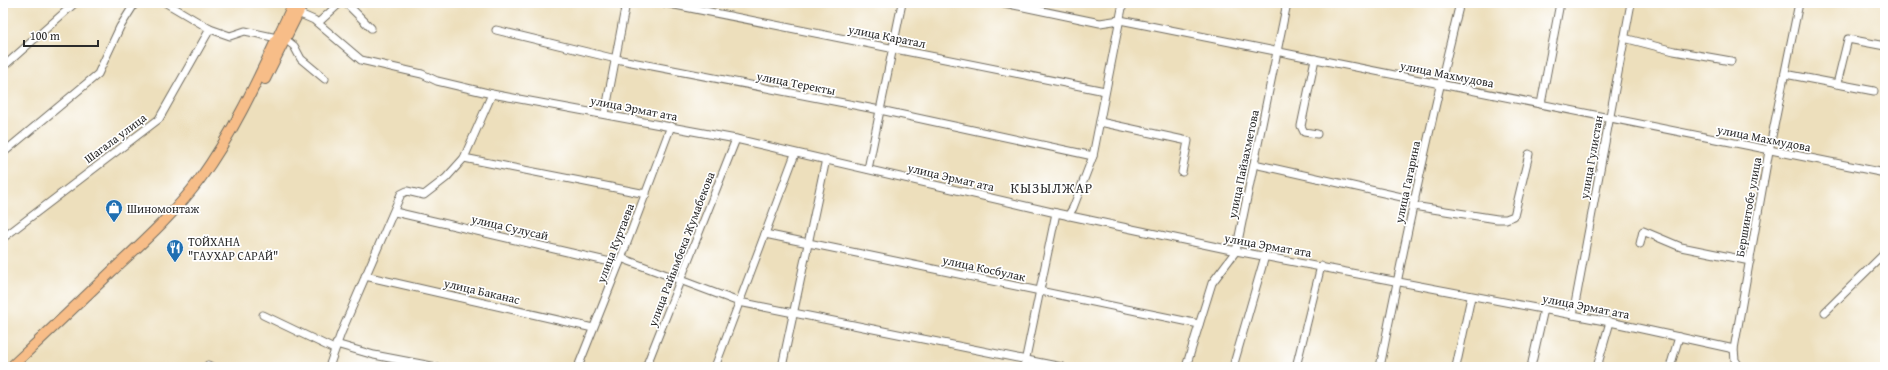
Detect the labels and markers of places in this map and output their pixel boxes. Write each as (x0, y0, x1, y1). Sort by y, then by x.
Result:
shop icon: Шиномонтаж (104, 198, 124, 223)
place label: Шиномонтаж (127, 200, 199, 217)
place label: ТОЙХАНА "ГАУХАР САРАЙ" (188, 233, 278, 264)
restaurant icon: ТОЙХАНА "ГАУХАР САРАЙ" (165, 238, 185, 263)

